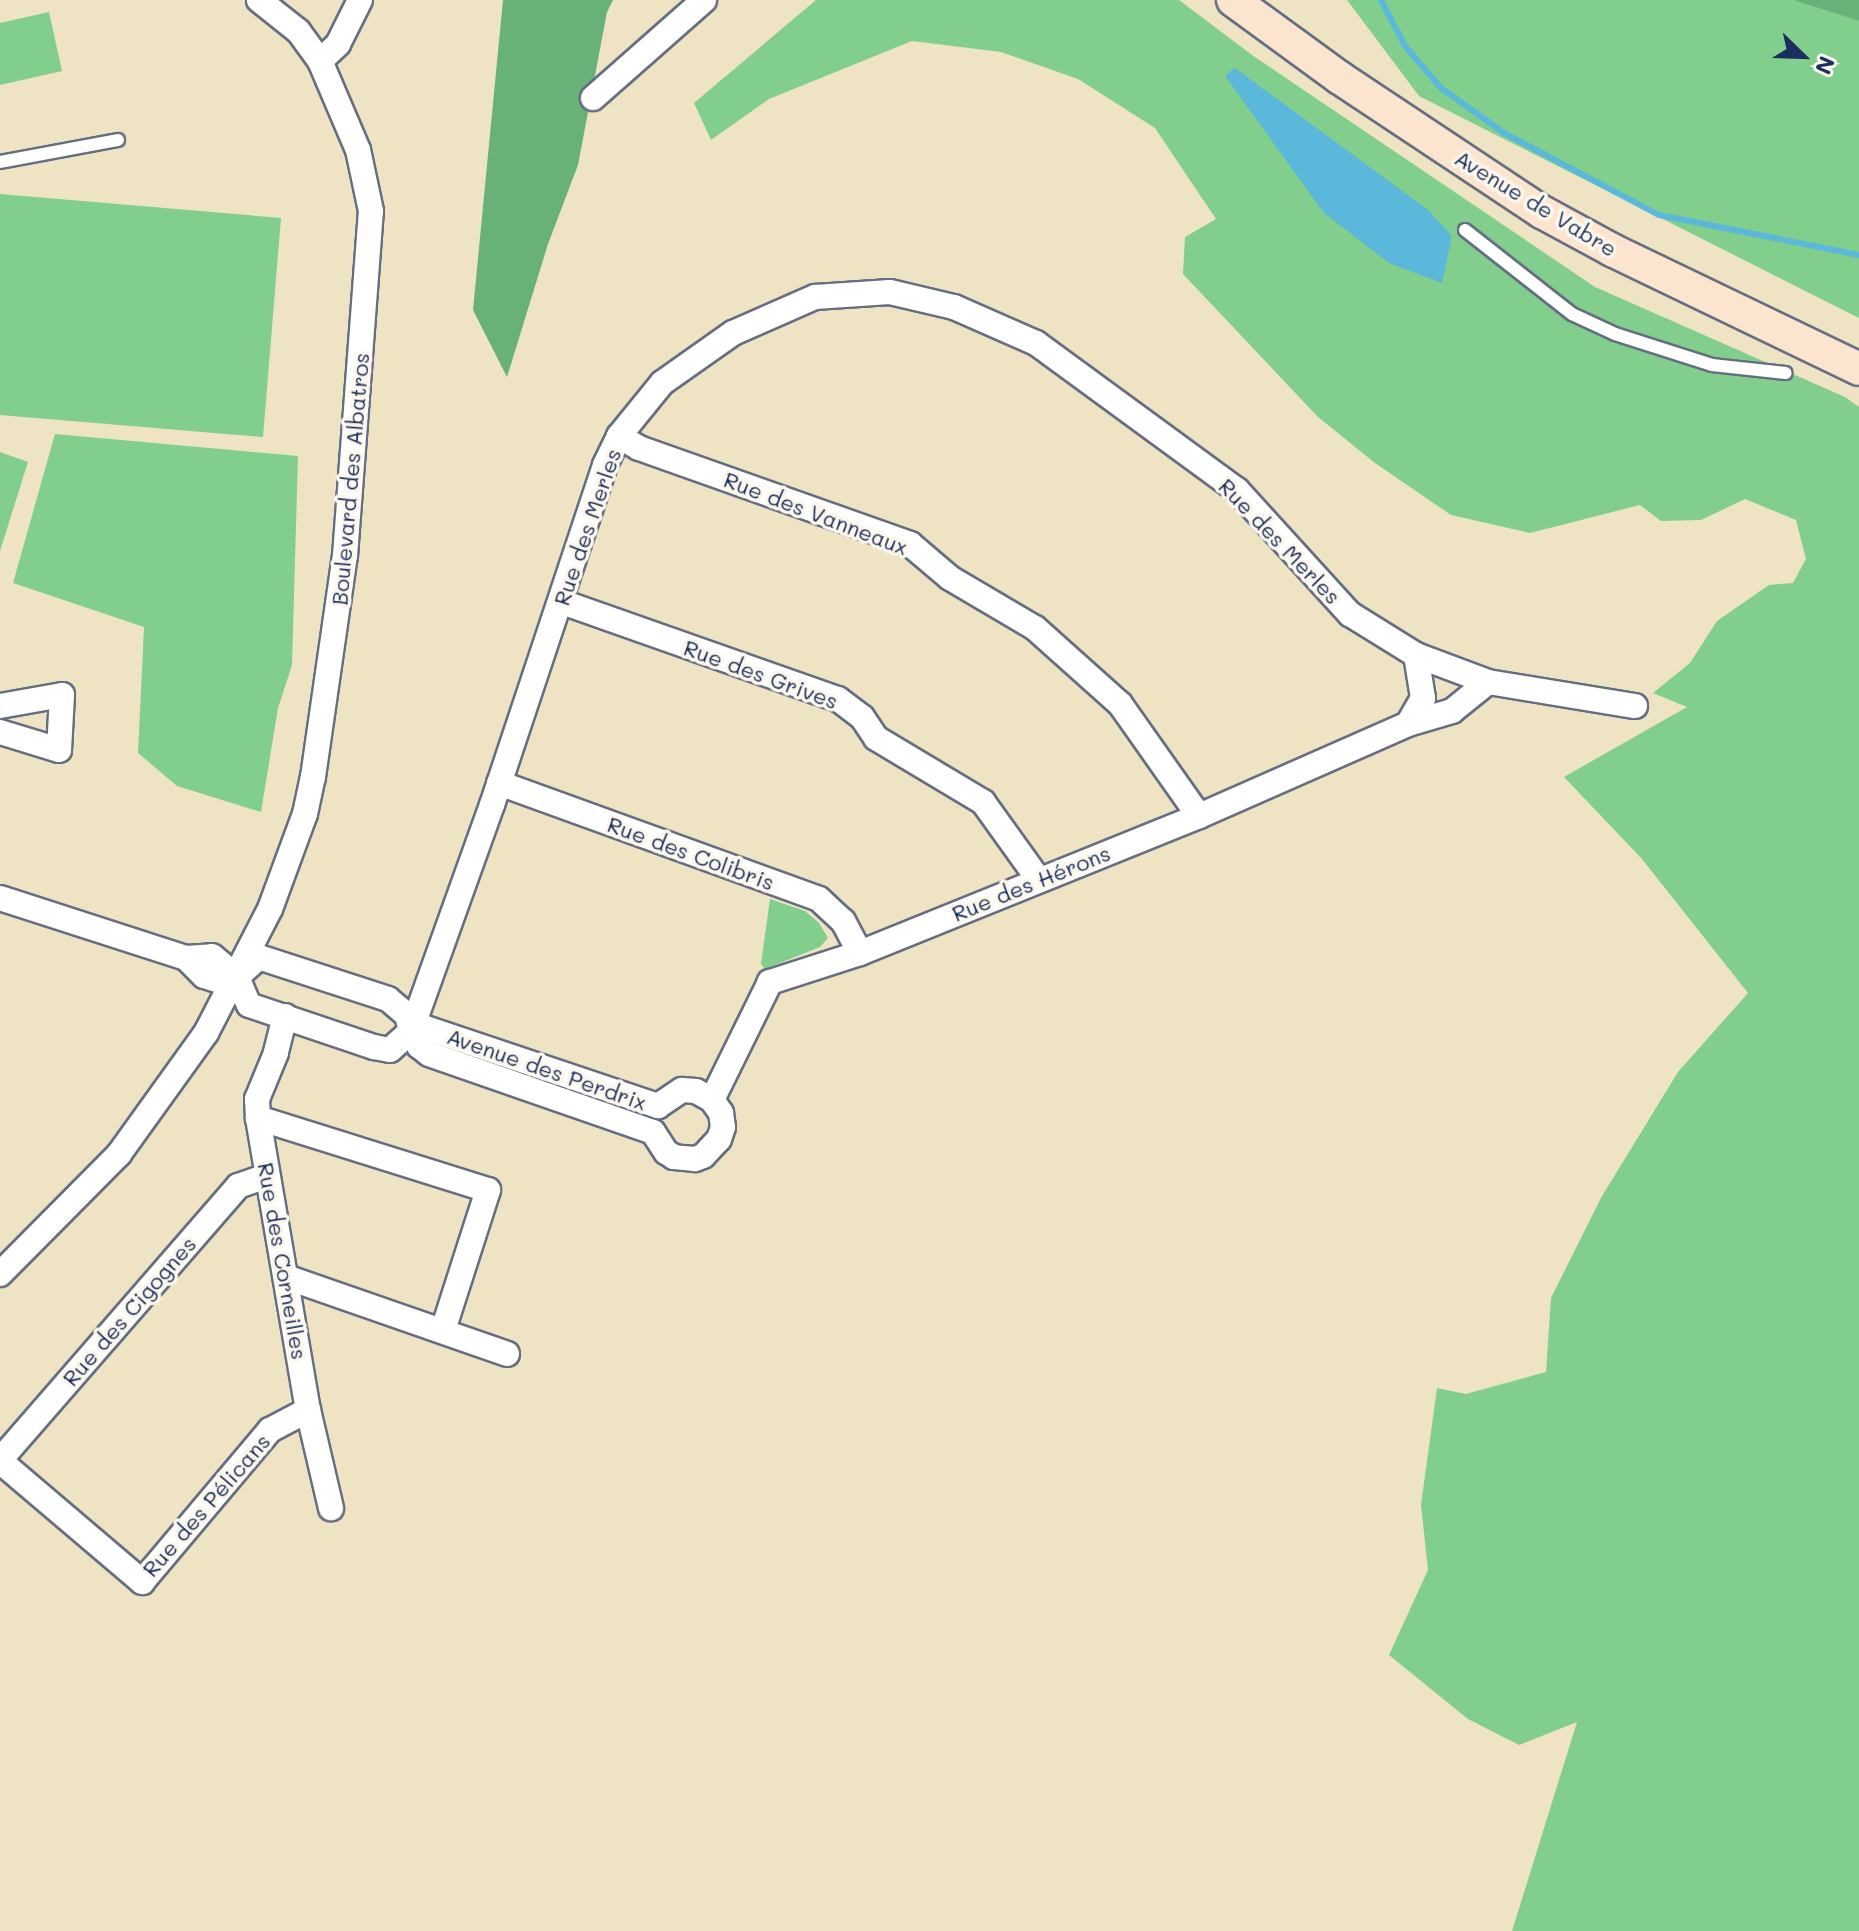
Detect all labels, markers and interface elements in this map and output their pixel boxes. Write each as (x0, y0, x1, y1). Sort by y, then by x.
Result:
north arrow (1763, 16, 1843, 96)
text: N (1809, 52, 1842, 79)
street label: Avenue de Vabre (1450, 144, 1622, 262)
street label: Boulevard des Albatros (326, 352, 374, 606)
street label: Rue des Merles (548, 445, 626, 609)
street label: Rue des Vanneaux (720, 466, 912, 560)
street label: Rue des Merles (1214, 473, 1346, 609)
street label: Rue des Grives (680, 634, 842, 714)
street label: Rue des Colibris (604, 811, 778, 895)
street label: Rue des Hérons (948, 839, 1114, 927)
street label: Avenue des Perdrix (444, 1022, 650, 1116)
street label: Rue des Corneilles (253, 1160, 313, 1362)
street label: Rue des Cigognes (57, 1231, 201, 1391)
street label: Rue des Pélicans (137, 1428, 275, 1582)

